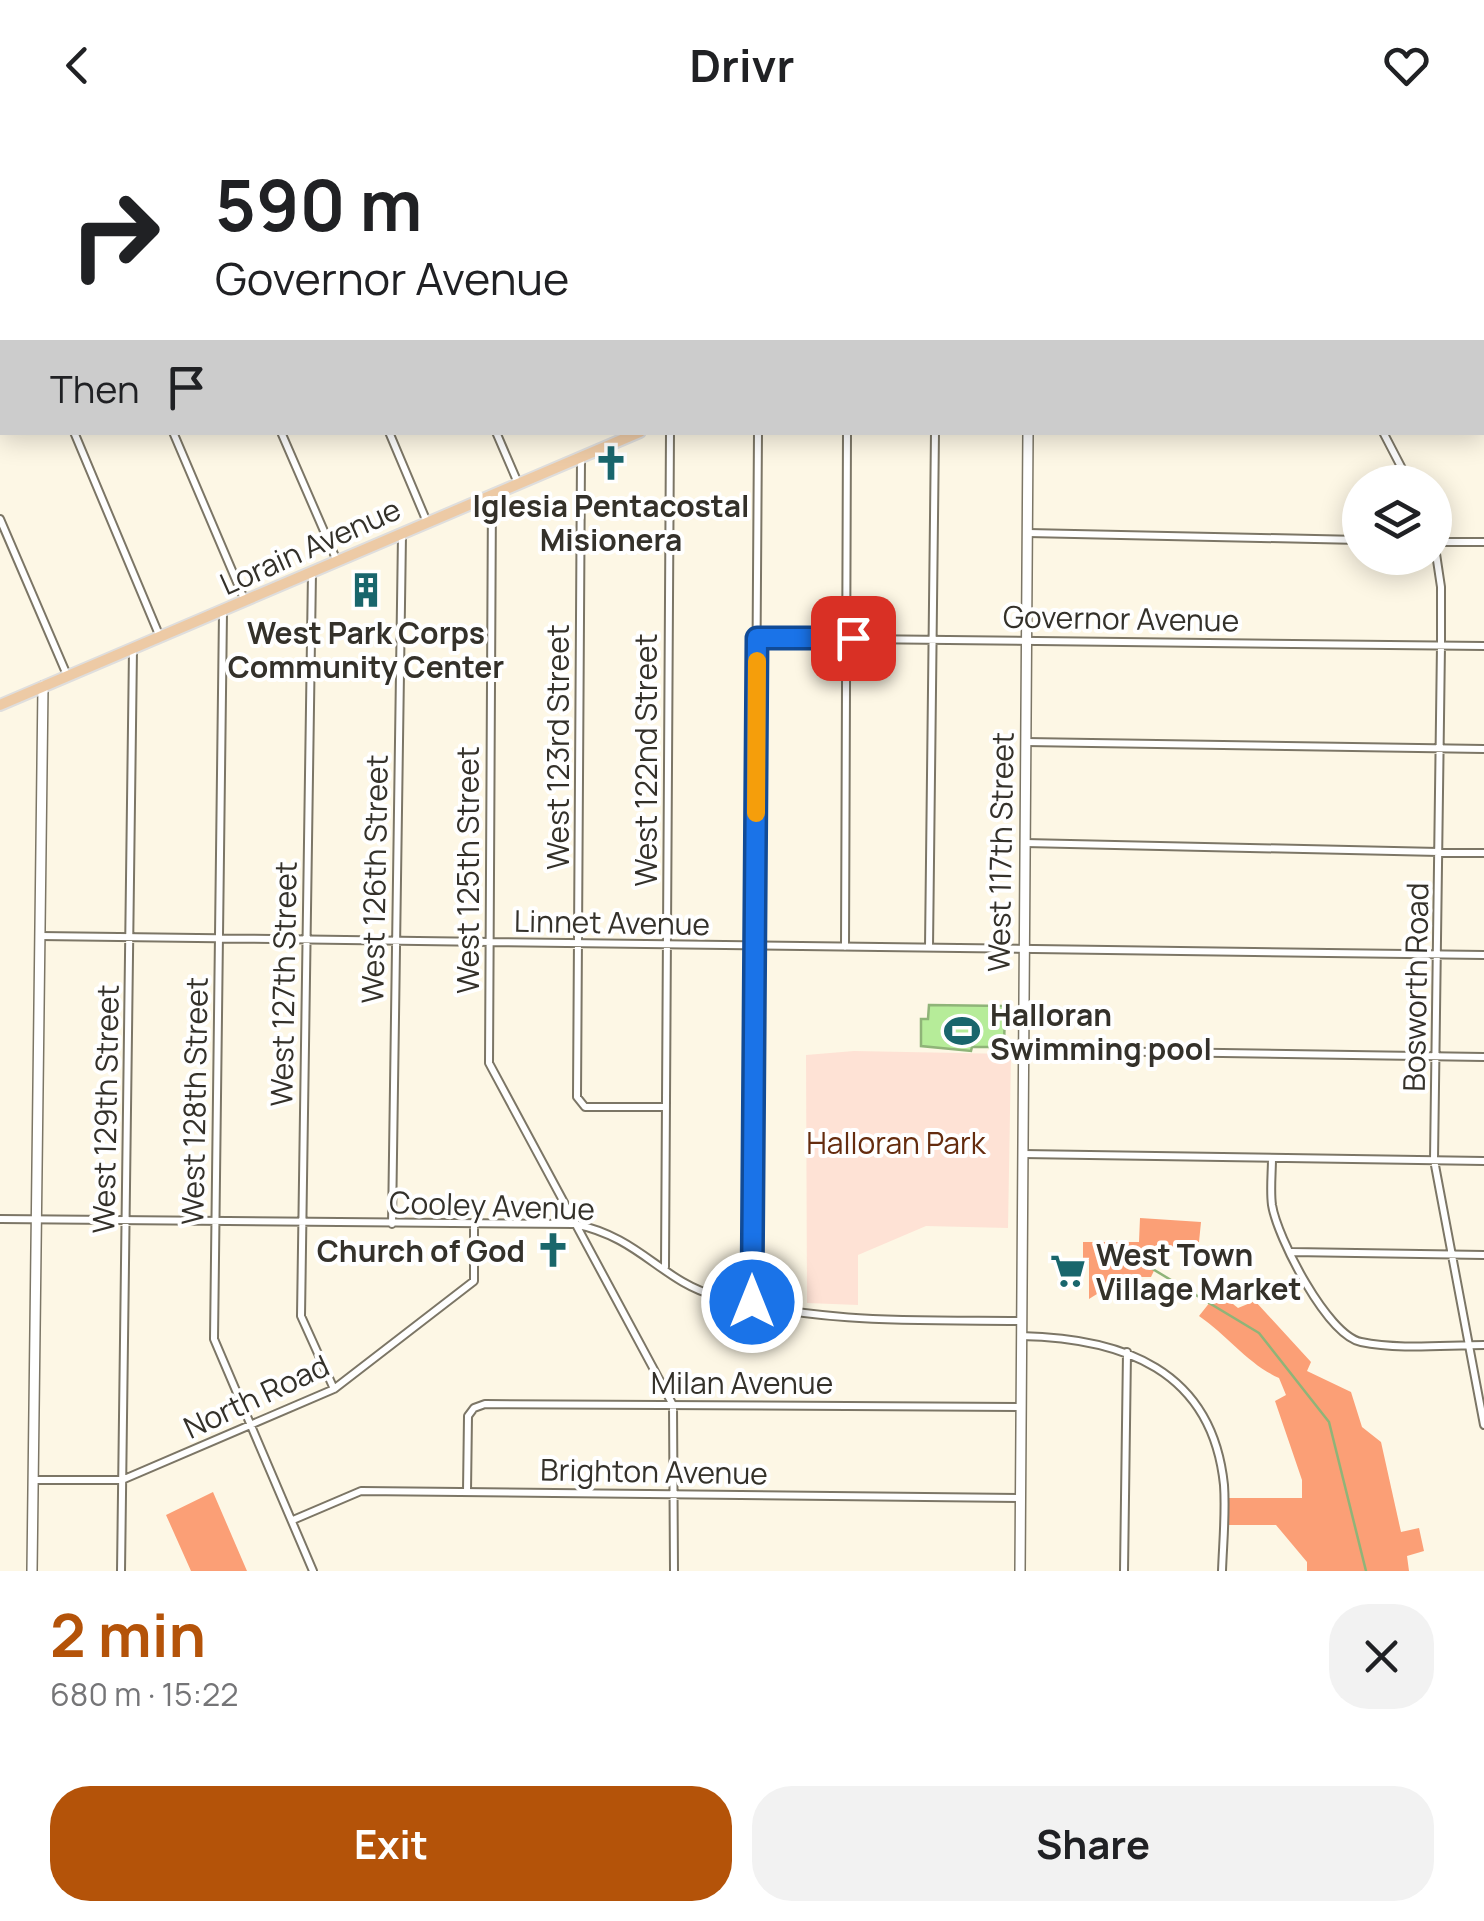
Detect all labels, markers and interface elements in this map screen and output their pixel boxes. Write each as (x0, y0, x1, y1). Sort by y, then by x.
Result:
text: Drivr (690, 34, 794, 96)
icon: back (50, 38, 105, 93)
icon: heart (1379, 38, 1434, 93)
text: 590 m (215, 156, 423, 252)
icon: right (50, 170, 180, 300)
text: Governor Avenue (215, 247, 569, 309)
icon: arrive (159, 360, 214, 415)
text: Then (50, 362, 139, 414)
church icon: Iglesia Pentacostal Misionera (592, 444, 630, 482)
map controls (1342, 465, 1452, 575)
button: layers (1342, 465, 1452, 575)
place label: Iglesia Pentacostal Misionera (473, 485, 749, 560)
street label: Lorain Avenue (213, 488, 407, 604)
building icon: West Park Corps Community Center (347, 571, 385, 609)
street label: Governor Avenue (1003, 595, 1239, 641)
pin (811, 596, 896, 681)
icon: arrive (826, 611, 881, 666)
place label: West Park Corps Community Center (228, 612, 504, 687)
street label: West 123rd Street (537, 624, 578, 870)
street label: West 122nd Street (625, 633, 666, 887)
street label: West 117th Street (977, 732, 1023, 972)
street label: West 125th Street (447, 746, 488, 994)
street label: West 126th Street (351, 754, 397, 1004)
street label: West 127th Street (260, 861, 306, 1107)
street label: Bosworth Road (1393, 882, 1437, 1092)
street label: Linnet Avenue (514, 900, 710, 944)
street label: West 128th Street (171, 977, 217, 1225)
street label: West 129th Street (82, 984, 128, 1234)
place label: Halloran Swimming pool (990, 994, 1212, 1069)
sports icon: Halloran Swimming pool (943, 1012, 981, 1050)
park label: Halloran Park (806, 1122, 987, 1163)
street label: Cooley Avenue (388, 1181, 596, 1229)
place label: Church of God (317, 1230, 525, 1271)
church icon: Church of God (534, 1231, 572, 1269)
place label: West Town Village Market (1096, 1234, 1301, 1309)
position arrow (700, 1250, 804, 1354)
supermarket icon: West Town Village Market (1049, 1252, 1087, 1290)
street label: North Road (177, 1344, 335, 1448)
street label: Milan Avenue (651, 1362, 833, 1403)
street label: Brighton Avenue (540, 1449, 768, 1493)
text: 2 min (50, 1593, 206, 1675)
button: close (1329, 1604, 1434, 1709)
text: 680 m · 15:22 (50, 1672, 239, 1716)
button: Exit (50, 1786, 732, 1901)
button: Share (752, 1786, 1434, 1901)

